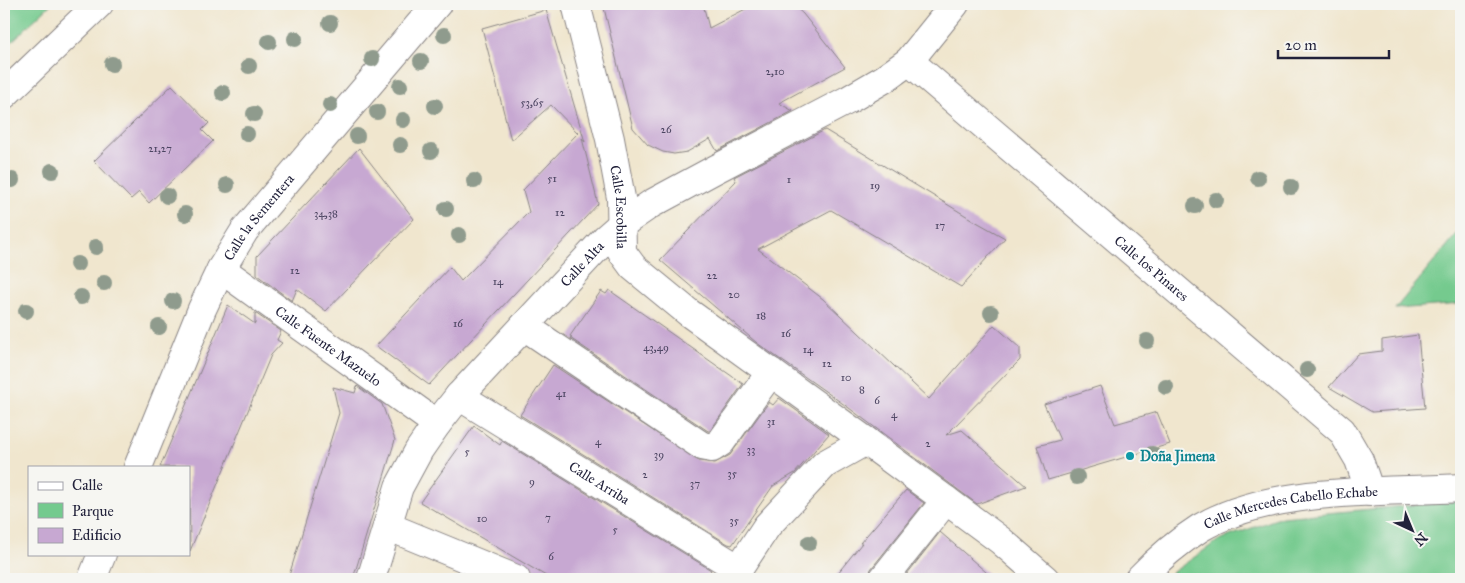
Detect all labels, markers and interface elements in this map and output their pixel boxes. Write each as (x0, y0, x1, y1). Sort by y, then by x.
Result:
scale bar (1278, 28, 1389, 60)
text: 20 m (1285, 36, 1317, 54)
house number: 2,10 (765, 65, 785, 78)
house number: 53,65 (520, 96, 544, 109)
house number: 26 (660, 123, 672, 136)
house number: 21,27 (148, 142, 172, 155)
street label: Calle Escobilla (606, 164, 630, 249)
street label: Calle la Sementera (220, 170, 298, 264)
house number: 51 (547, 172, 557, 185)
house number: 1 (787, 173, 791, 186)
house number: 19 (870, 179, 880, 192)
house number: 12 (555, 206, 565, 219)
house number: 34,38 (314, 207, 338, 220)
house number: 17 (935, 219, 945, 232)
street label: Calle los Pinares (1111, 232, 1192, 305)
street label: Calle Alta (557, 238, 608, 290)
house number: 12 (290, 264, 300, 277)
house number: 22 (707, 269, 718, 282)
house number: 14 (493, 275, 504, 288)
house number: 20 (728, 288, 740, 301)
street label: Calle Fuente Mazuelo (272, 303, 384, 390)
house number: 18 (756, 309, 766, 322)
house number: 16 (453, 317, 463, 330)
house number: 16 (781, 327, 791, 340)
house number: 43,49 (643, 341, 669, 354)
house number: 14 (803, 343, 814, 356)
house number: 12 (822, 357, 832, 370)
house number: 10 (841, 371, 851, 384)
house number: 8 (859, 383, 865, 396)
house number: 41 (556, 387, 566, 400)
house number: 6 (874, 394, 880, 407)
house number: 4 (891, 408, 898, 421)
house number: 31 (767, 415, 775, 428)
house number: 4 (595, 435, 602, 448)
house number: 2 (925, 437, 931, 450)
house number: 33 (747, 443, 755, 456)
house number: 5 (464, 445, 470, 458)
house number: 39 (654, 448, 664, 461)
place label: Doña Jimena (1140, 448, 1216, 466)
marker: Doña Jimena (1124, 450, 1136, 462)
street label: Calle Arriba (566, 458, 633, 508)
legend (28, 466, 190, 556)
house number: 35 (727, 467, 737, 480)
house number: 2 (642, 468, 648, 481)
house number: 9 (529, 475, 535, 488)
text: Calle (72, 476, 103, 494)
house number: 37 (690, 477, 700, 490)
street label: Calle Mercedes Cabello Echabe (1201, 483, 1378, 533)
text: Parque (72, 502, 114, 521)
north arrow (1388, 506, 1438, 556)
house number: 7 (545, 511, 551, 524)
house number: 10 (477, 512, 487, 525)
house number: 35 (729, 514, 739, 527)
house number: 5 (612, 523, 618, 536)
text: Edificio (72, 526, 121, 544)
text: N (1410, 529, 1431, 549)
house number: 6 (548, 550, 554, 563)

